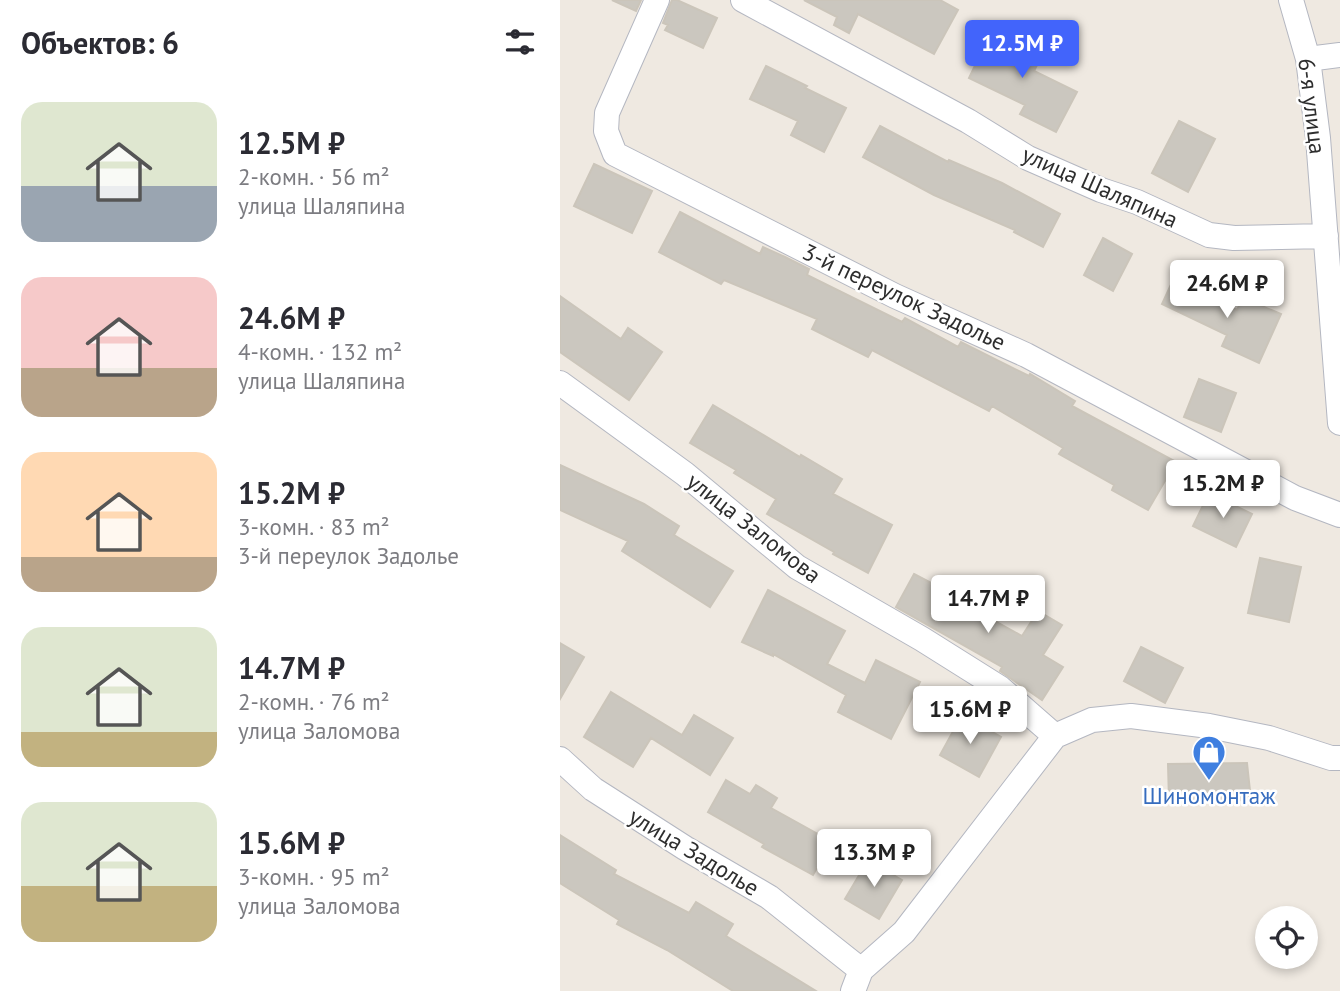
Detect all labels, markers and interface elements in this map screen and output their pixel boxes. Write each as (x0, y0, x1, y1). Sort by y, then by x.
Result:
pin: 12.5M ₽ (957, 20, 1087, 80)
text: Объектов: 6 (21, 23, 179, 62)
icon: filters (501, 23, 539, 61)
text: 12.5M ₽ (981, 28, 1063, 57)
street label: 6-я улица (1292, 56, 1333, 156)
text: 12.5M ₽ (238, 123, 345, 162)
icon: home (77, 130, 161, 214)
street label: улица Шаляпина (1018, 139, 1183, 234)
text: 2-комн. · 56 m² (238, 162, 390, 191)
text: улица Шаляпина (238, 191, 405, 220)
street label: 3-й переулок Задолье (798, 237, 1010, 356)
pin: 24.6M ₽ (1162, 260, 1292, 320)
text: 24.6M ₽ (1186, 268, 1268, 297)
text: 24.6M ₽ (238, 298, 345, 337)
icon: home (77, 305, 161, 389)
text: 4-комн. · 132 m² (238, 337, 402, 366)
text: улица Шаляпина (238, 366, 405, 395)
pin: 15.2M ₽ (1158, 461, 1288, 520)
street label: улица Заломова (681, 466, 827, 589)
text: 15.2M ₽ (1182, 468, 1264, 497)
text: 15.2M ₽ (238, 473, 345, 512)
icon: home (77, 480, 161, 564)
text: 3-комн. · 83 m² (238, 512, 390, 541)
text: 3-й переулок Задолье (238, 541, 459, 570)
pin: 14.7M ₽ (923, 576, 1053, 635)
text: 14.7M ₽ (947, 583, 1029, 612)
text: 14.7M ₽ (238, 648, 345, 687)
icon: home (77, 655, 161, 739)
pin: 15.6M ₽ (905, 686, 1035, 746)
text: 2-комн. · 76 m² (238, 687, 390, 716)
text: 15.6M ₽ (929, 694, 1011, 723)
text: улица Заломова (238, 716, 400, 745)
shop icon: Шиномонтаж (1190, 733, 1228, 782)
place label: Шиномонтаж (1143, 781, 1276, 810)
street label: улица Задолье (624, 801, 765, 902)
text: 15.6M ₽ (238, 823, 345, 862)
icon: home (77, 830, 161, 914)
pin: 13.3M ₽ (809, 830, 939, 889)
text: 13.3M ₽ (833, 837, 915, 866)
text: 3-комн. · 95 m² (238, 862, 390, 891)
text: улица Заломова (238, 891, 400, 920)
map controls (1255, 906, 1318, 969)
button: locate (1255, 906, 1318, 969)

